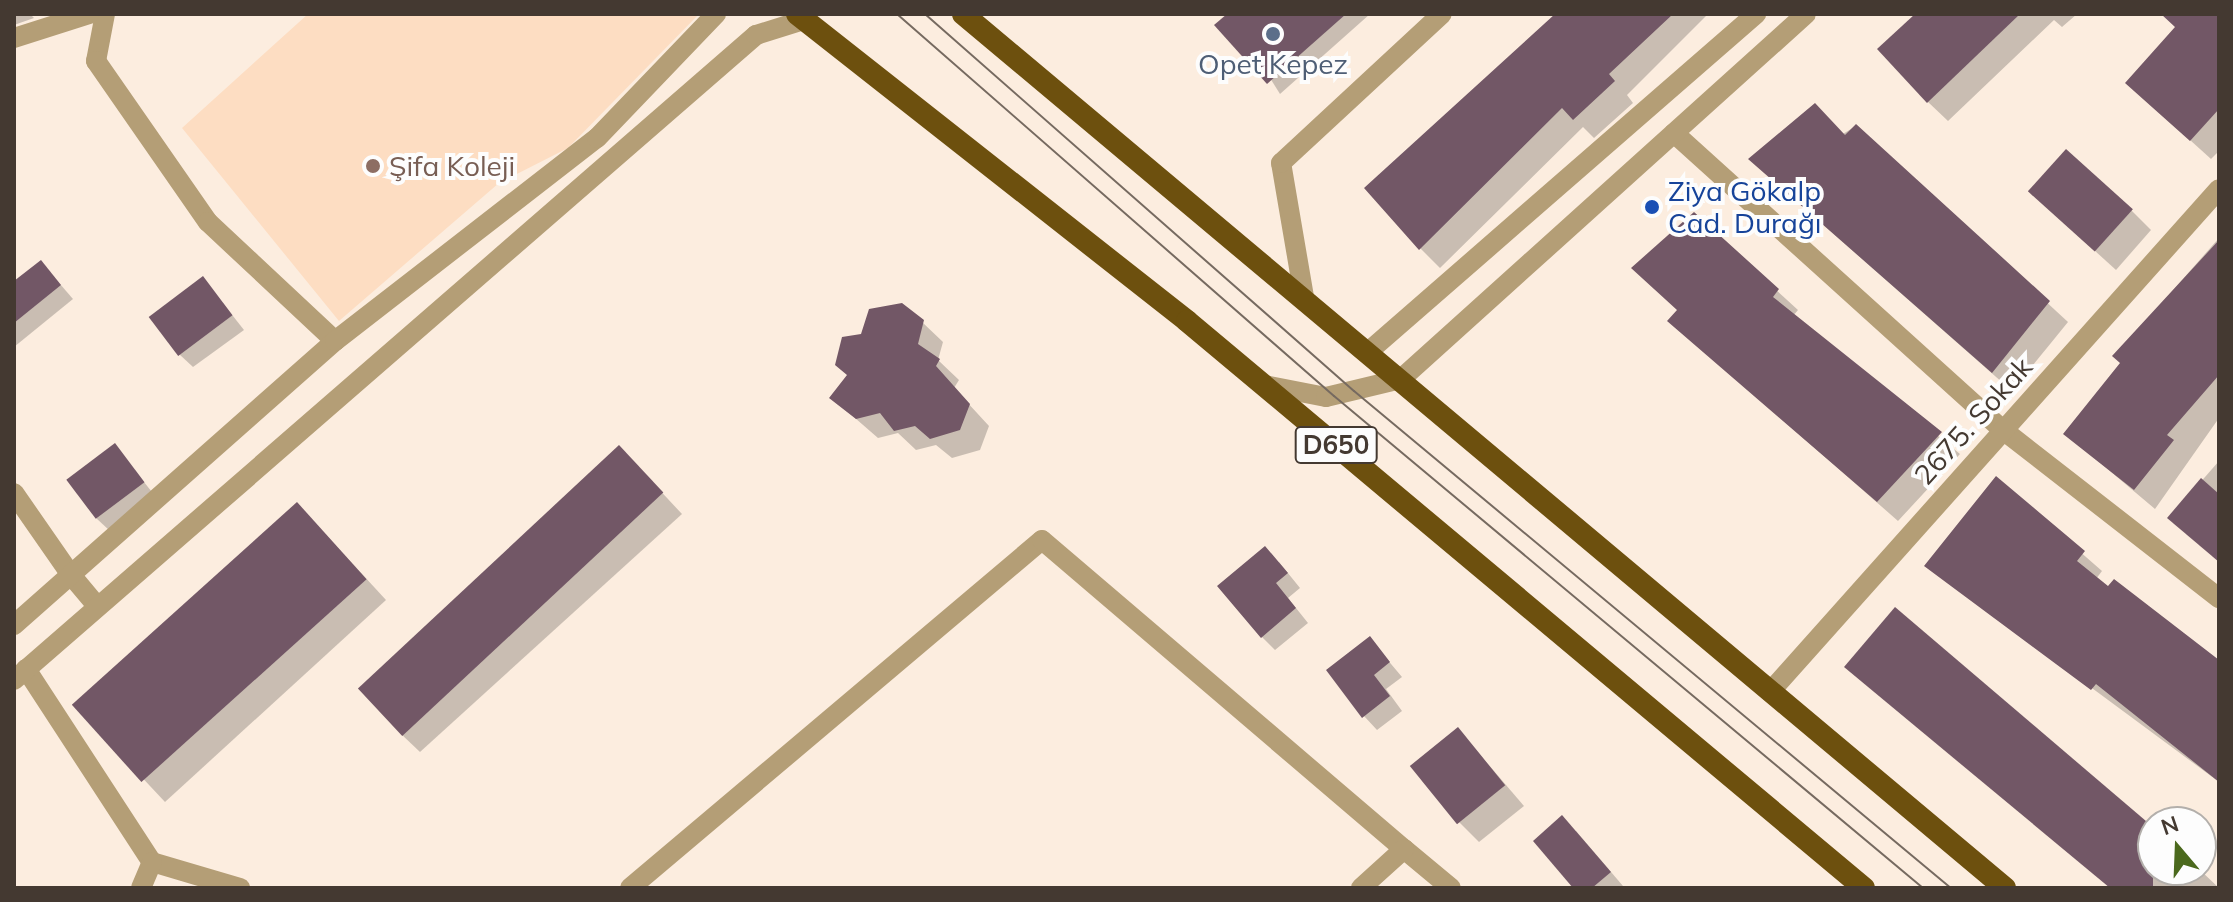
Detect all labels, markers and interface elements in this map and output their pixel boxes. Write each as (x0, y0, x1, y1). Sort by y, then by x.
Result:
marker: Opet Kepez (1264, 25, 1282, 43)
place label: Opet Kepez (1198, 47, 1348, 81)
place label: Şifa Koleji (389, 149, 515, 183)
marker: Şifa Koleji (364, 157, 382, 175)
place label: Ziya Gökalp Cad. Durağı (1668, 174, 1821, 240)
marker: Ziya Gökalp Cad. Durağı (1643, 198, 1661, 216)
street label: 2675. Sokak (1907, 350, 2039, 492)
road number: D650 (1294, 423, 1378, 467)
north arrow (2137, 806, 2217, 886)
text: N (2157, 809, 2182, 841)

